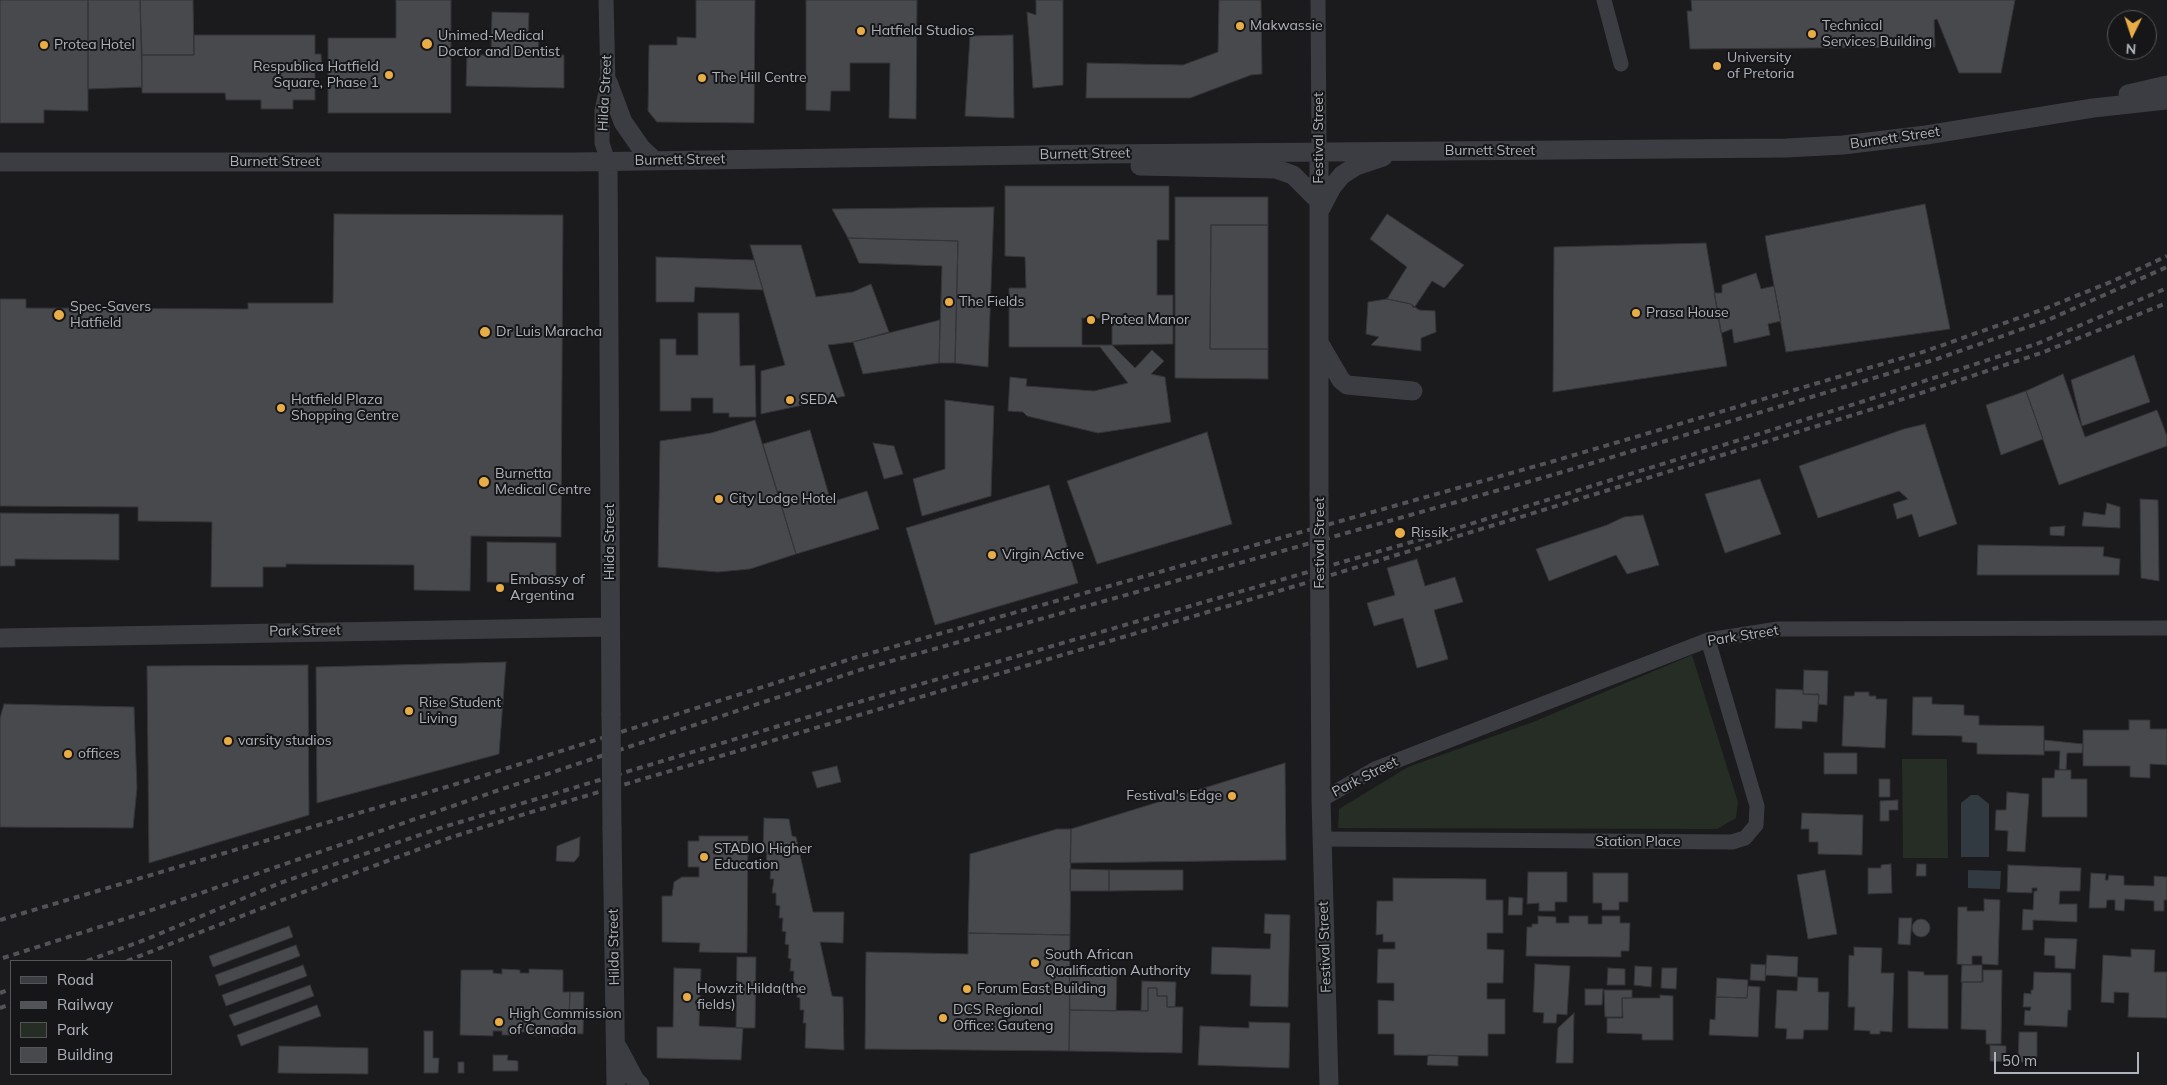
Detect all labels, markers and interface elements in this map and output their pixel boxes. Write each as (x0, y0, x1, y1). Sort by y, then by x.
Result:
north arrow (2107, 10, 2157, 60)
place label: Makwassie (1250, 18, 1323, 34)
place label: Technical Services Building (1822, 18, 1932, 50)
marker: Makwassie (1234, 20, 1246, 32)
place label: Hatfield Studios (871, 23, 974, 39)
marker: Hatfield Studios (855, 25, 867, 37)
place label: Unimed-Medical Doctor and Dentist (438, 28, 560, 60)
marker: Technical Services Building (1806, 28, 1818, 40)
place label: Protea Hotel (54, 37, 135, 53)
marker: Unimed-Medical Doctor and Dentist (420, 37, 434, 51)
marker: Protea Hotel (38, 39, 50, 51)
text: N (2125, 40, 2137, 58)
place label: University of Pretoria (1727, 50, 1795, 82)
street label: Hilda Street (595, 54, 615, 132)
place label: Respublica Hatfield Square, Phase 1 (253, 59, 379, 92)
marker: University of Pretoria (1711, 60, 1723, 72)
marker: Respublica Hatfield Square, Phase 1 (383, 69, 395, 81)
place label: The Hill Centre (712, 70, 807, 86)
marker: The Hill Centre (696, 72, 708, 84)
street label: Festival Street (1311, 92, 1327, 184)
street label: Burnett Street (1849, 123, 1941, 153)
street label: Burnett Street (1445, 143, 1535, 159)
street label: Burnett Street (1040, 145, 1130, 163)
street label: Burnett Street (635, 151, 725, 169)
street label: Burnett Street (230, 154, 320, 170)
place label: The Fields (959, 294, 1024, 310)
marker: The Fields (943, 296, 955, 308)
place label: Spec-Savers Hatfield (70, 299, 151, 332)
place label: Prasa House (1646, 305, 1729, 321)
marker: Prasa House (1630, 307, 1642, 319)
marker: Spec-Savers Hatfield (52, 308, 66, 322)
place label: Protea Manor (1101, 312, 1189, 328)
marker: Protea Manor (1085, 314, 1097, 326)
place label: Dr Luis Maracha (496, 324, 602, 340)
marker: Dr Luis Maracha (478, 325, 492, 339)
place label: Hatfield Plaza Shopping Centre (291, 392, 399, 424)
place label: SEDA (800, 392, 838, 408)
marker: SEDA (784, 394, 796, 406)
marker: Hatfield Plaza Shopping Centre (275, 402, 287, 414)
place label: Burnetta Medical Centre (495, 466, 591, 498)
marker: Burnetta Medical Centre (477, 475, 491, 489)
place label: City Lodge Hotel (729, 491, 836, 507)
marker: City Lodge Hotel (713, 493, 725, 505)
street label: Festival Street (1312, 497, 1328, 589)
street label: Hilda Street (602, 504, 618, 580)
place label: Rissik (1411, 525, 1448, 541)
marker: Rissik (1393, 526, 1407, 540)
place label: Virgin Active (1002, 547, 1084, 563)
marker: Virgin Active (986, 549, 998, 561)
place label: Embassy of Argentina (510, 572, 585, 604)
marker: Embassy of Argentina (494, 582, 506, 594)
street label: Park Street (269, 622, 341, 640)
street label: Park Street (1706, 622, 1780, 650)
place label: Rise Student Living (419, 695, 501, 728)
marker: Rise Student Living (403, 705, 415, 717)
place label: varsity studios (238, 733, 332, 749)
marker: varsity studios (222, 735, 234, 747)
place label: offices (78, 746, 120, 762)
marker: offices (62, 748, 74, 760)
street label: Park Street (1329, 753, 1401, 801)
place label: Festival's Edge (1126, 788, 1222, 804)
marker: Festival's Edge (1226, 790, 1238, 802)
street label: Station Place (1595, 834, 1681, 850)
place label: STADIO Higher Education (714, 841, 812, 874)
marker: STADIO Higher Education (698, 851, 710, 863)
street label: Festival Street (1315, 901, 1335, 993)
street label: Hilda Street (605, 909, 623, 985)
place label: South African Qualification Authority (1045, 947, 1191, 980)
marker: South African Qualification Authority (1029, 957, 1041, 969)
legend (10, 960, 172, 1075)
text: Road (57, 970, 94, 989)
place label: Howzit Hilda(the fields) (697, 981, 806, 1014)
place label: Forum East Building (977, 981, 1106, 997)
marker: Forum East Building (961, 983, 973, 995)
marker: Howzit Hilda(the fields) (681, 991, 693, 1003)
text: Railway (57, 995, 113, 1014)
place label: DCS Regional Office: Gauteng (953, 1002, 1053, 1034)
place label: High Commission of Canada (509, 1006, 622, 1038)
marker: DCS Regional Office: Gauteng (937, 1012, 949, 1024)
marker: High Commission of Canada (493, 1016, 505, 1028)
text: Park (57, 1020, 89, 1039)
scale bar (1997, 1042, 2142, 1074)
text: Building (57, 1045, 113, 1064)
text: 50 m (2002, 1051, 2037, 1070)

